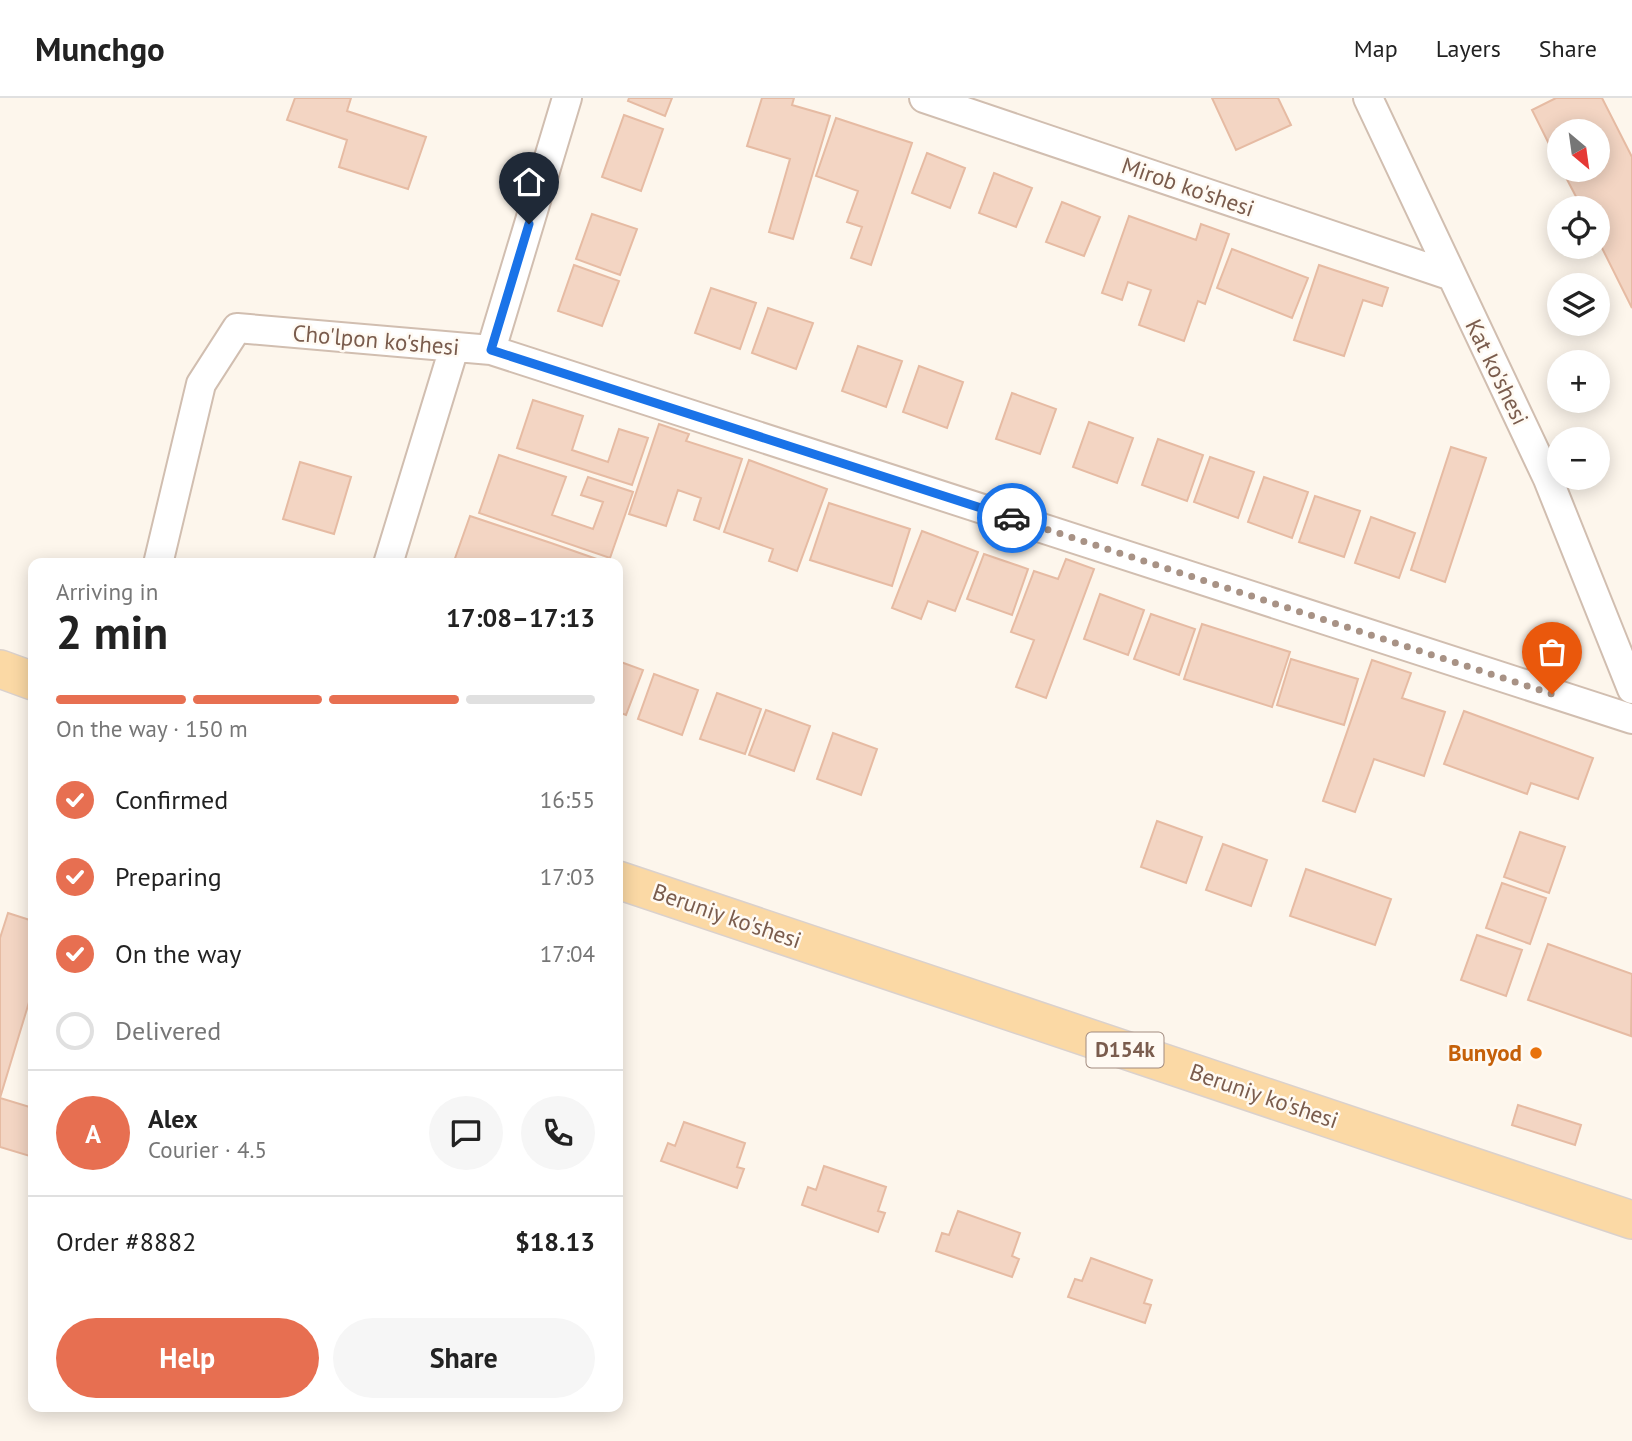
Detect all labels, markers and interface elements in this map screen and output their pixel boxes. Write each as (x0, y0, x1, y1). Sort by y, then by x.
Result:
text: Munchgo (35, 27, 165, 70)
text: Map (1354, 33, 1398, 64)
text: Layers (1436, 33, 1501, 64)
text: Share (1539, 33, 1597, 64)
north arrow (1547, 119, 1610, 182)
map controls (1547, 119, 1610, 490)
street label: Mirob ko'shesi (1118, 150, 1258, 223)
pin (499, 152, 559, 224)
icon: home (510, 163, 548, 201)
button: locate (1547, 196, 1610, 259)
button: layers (1547, 273, 1610, 336)
street label: Kat ko'shesi (1459, 314, 1535, 429)
street label: Cho'lpon ko'shesi (291, 318, 461, 361)
button: + (1547, 350, 1610, 413)
button: − (1547, 427, 1610, 490)
courier (977, 483, 1047, 553)
icon: car (993, 499, 1031, 537)
text: Arriving in (56, 577, 158, 606)
text: 17:08–17:13 (446, 601, 595, 634)
text: 2 min (56, 602, 168, 662)
pin (1522, 622, 1582, 694)
icon: bag (1533, 633, 1571, 671)
text: On the way · 150 m (56, 714, 248, 743)
icon: check (56, 781, 94, 819)
text: Confirmed (115, 783, 228, 816)
text: 16:55 (540, 785, 595, 814)
icon: check (56, 858, 94, 896)
text: Preparing (115, 860, 222, 893)
text: 17:03 (540, 862, 595, 891)
street label: Beruniy ko'shesi (649, 877, 805, 955)
icon: check (56, 935, 94, 973)
text: On the way (115, 937, 241, 970)
text: 17:04 (540, 939, 595, 968)
text: Delivered (115, 1014, 221, 1047)
road number: D154k (1086, 1032, 1164, 1068)
place label: Bunyod (1448, 1038, 1522, 1067)
marker: Bunyod (1528, 1045, 1544, 1061)
street label: Beruniy ko'shesi (1186, 1057, 1342, 1135)
button: chat (429, 1096, 503, 1170)
button: phone (521, 1096, 595, 1170)
text: Alex (148, 1102, 198, 1135)
text: A (85, 1117, 101, 1150)
text: Courier · 4.5 (148, 1135, 267, 1164)
text: Order #8882 (56, 1225, 196, 1258)
text: $18.13 (515, 1225, 595, 1258)
button: Help (56, 1318, 319, 1398)
button: Share (333, 1318, 595, 1398)

